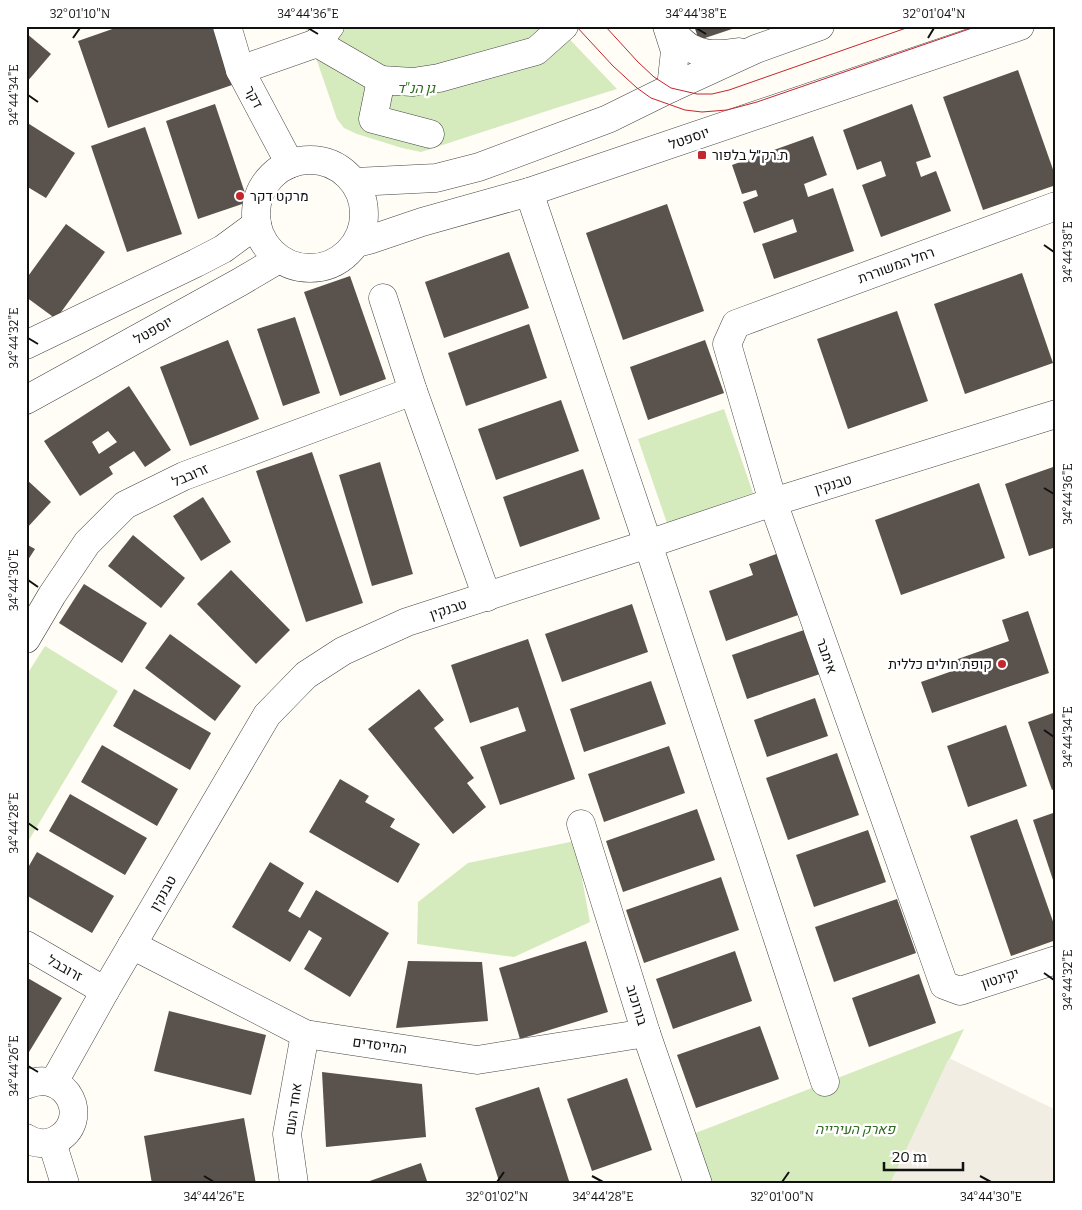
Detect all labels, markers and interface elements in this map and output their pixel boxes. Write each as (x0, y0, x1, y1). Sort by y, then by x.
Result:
text: 32°01'10"N (50, 7, 111, 21)
text: 34°44'36"E (277, 7, 339, 21)
text: 34°44'38"E (665, 7, 727, 21)
text: 32°01'04"N (903, 7, 966, 21)
text: 34°44'34"E (7, 64, 21, 126)
park label: גן הנ"ד (397, 80, 437, 97)
street label: דקר (241, 83, 266, 111)
street label: יוספטל (667, 124, 712, 153)
place label: ת.רק״ל בלפור (712, 147, 788, 164)
marker: ת.רק״ל בלפור (696, 149, 708, 161)
place label: מרקט דקר (250, 188, 309, 205)
marker: מרקט דקר (234, 190, 246, 202)
text: 34°44'38"E (1061, 221, 1075, 283)
street label: רחל המשוררת (856, 244, 937, 287)
text: 34°44'32"E (7, 308, 21, 368)
street label: יוספטל (131, 313, 176, 348)
street label: זרובבל (169, 460, 211, 491)
text: 34°44'36"E (1061, 463, 1075, 525)
street label: טבנקין (812, 471, 854, 498)
text: 34°44'30"E (7, 549, 21, 611)
street label: טבנקין (427, 596, 469, 623)
street label: אימבר (813, 636, 840, 676)
place label: קופת חולים כללית (888, 656, 992, 673)
marker: קופת חולים כללית (996, 658, 1008, 670)
text: 34°44'34"E (1061, 706, 1075, 768)
text: 34°44'28"E (7, 792, 21, 854)
street label: טבנקין (147, 873, 180, 914)
text: 34°44'32"E (1061, 950, 1075, 1010)
street label: זרובבל (44, 952, 85, 985)
street label: יקינטון (979, 964, 1021, 993)
street label: בורוכוב (622, 983, 651, 1028)
street label: המייסדים (352, 1033, 408, 1058)
text: 34°44'26"E (7, 1035, 21, 1097)
street label: אחד העם (281, 1082, 306, 1136)
park label: פארק העירייה (815, 1121, 896, 1138)
scale bar (884, 1140, 963, 1172)
text: 20 m (892, 1148, 928, 1166)
text: 34°44'26"E (183, 1190, 245, 1204)
text: 32°01'02"N (466, 1190, 529, 1204)
text: 34°44'28"E (572, 1190, 634, 1204)
text: 32°01'00"N (750, 1190, 814, 1204)
text: 34°44'30"E (960, 1190, 1022, 1204)

